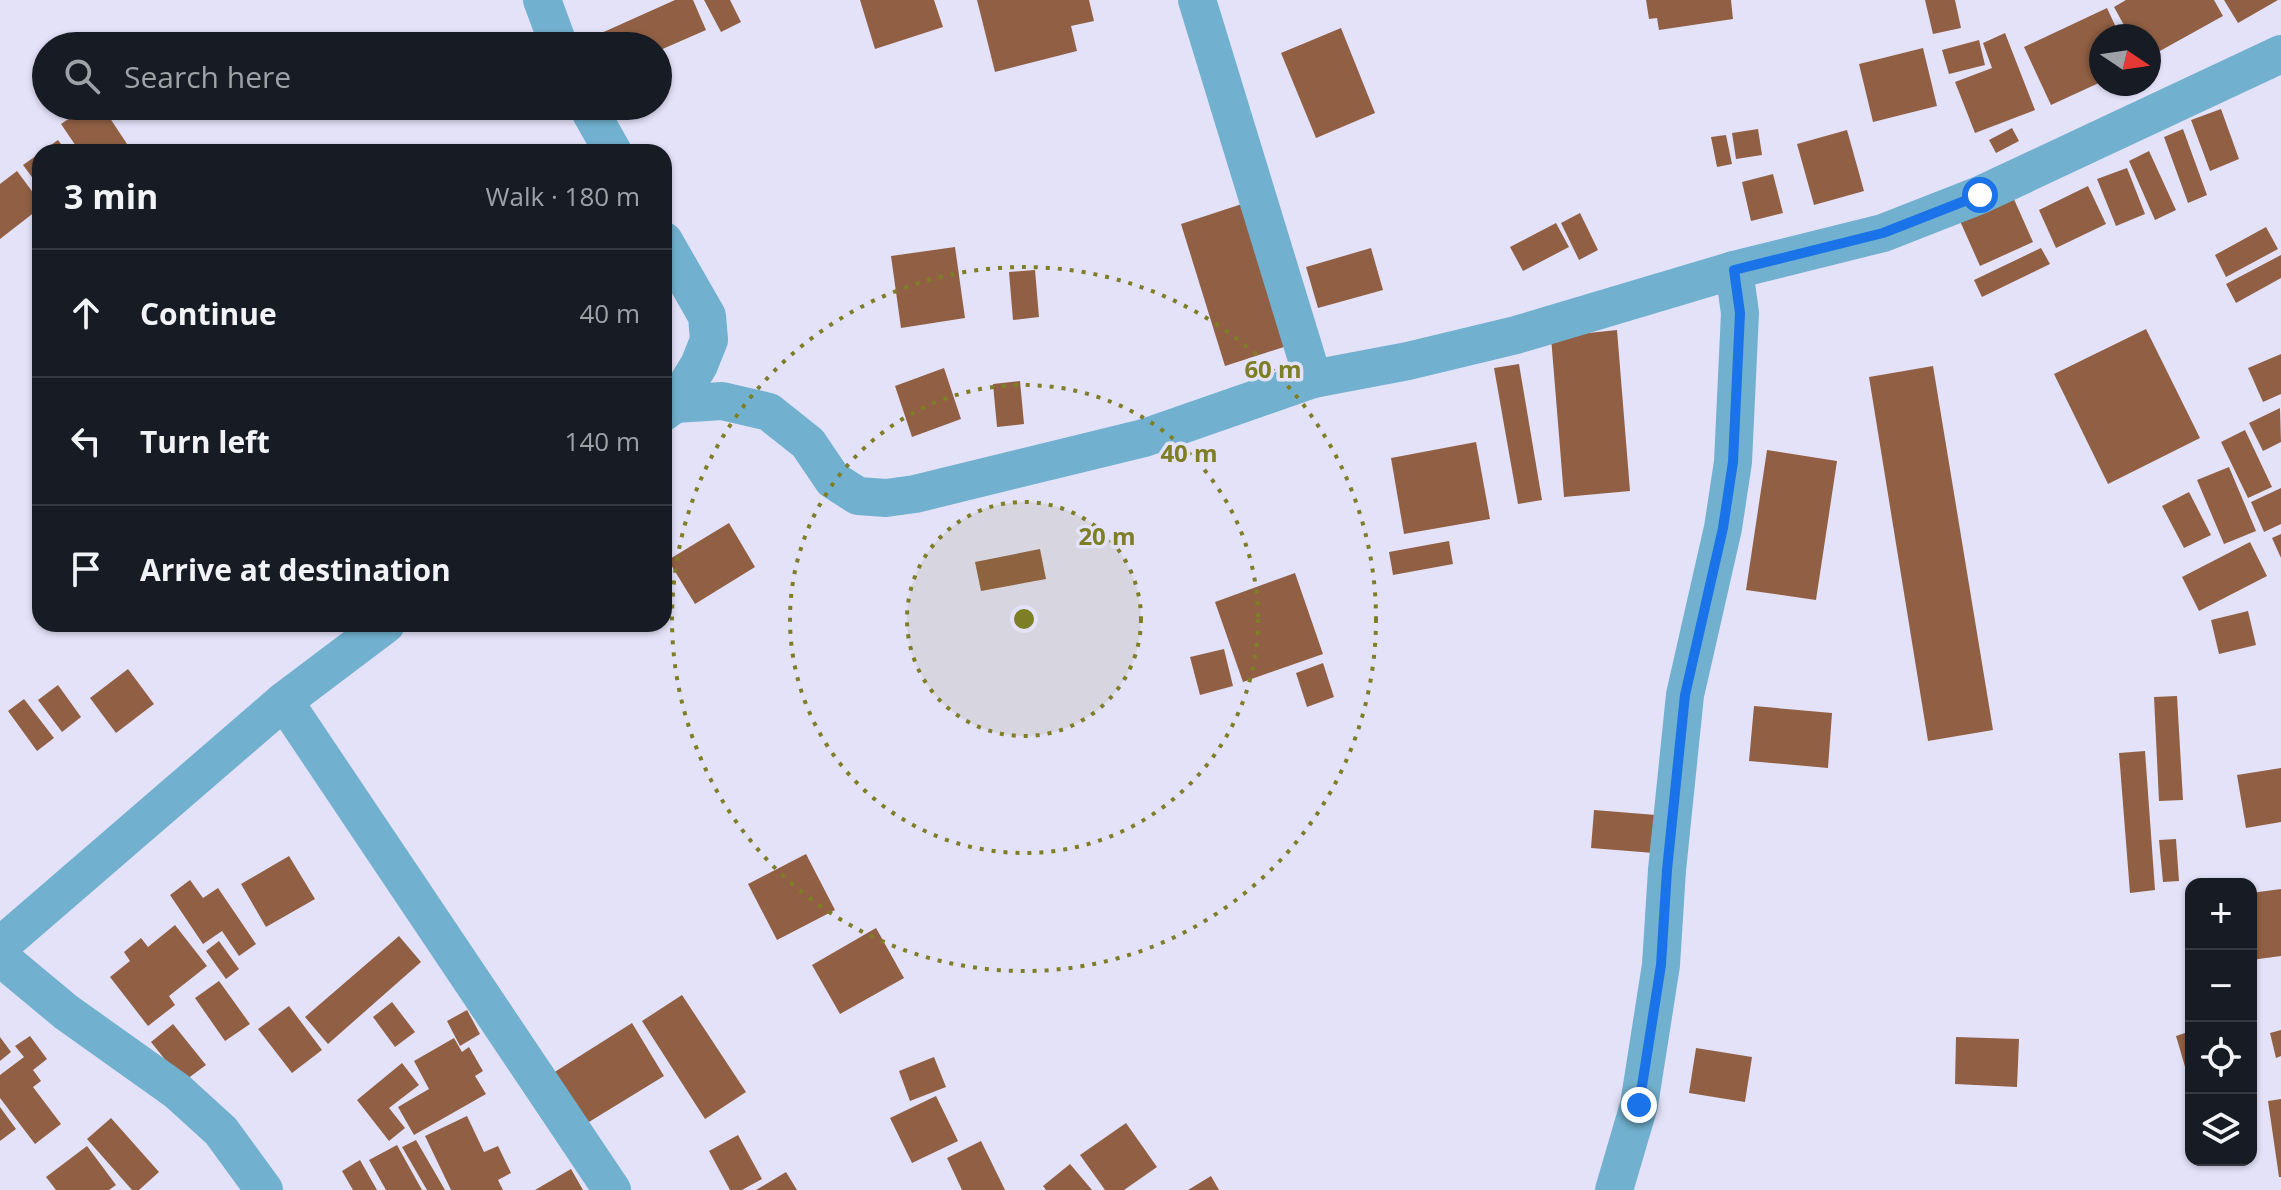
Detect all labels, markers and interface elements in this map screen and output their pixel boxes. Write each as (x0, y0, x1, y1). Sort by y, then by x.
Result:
north arrow (2089, 24, 2161, 96)
search box (32, 32, 672, 120)
icon: search (60, 54, 104, 98)
text: Search here (124, 56, 291, 97)
text: 3 min (64, 173, 158, 219)
route start (1962, 177, 1998, 213)
text: Walk · 180 m (486, 178, 640, 214)
icon: ahead (64, 291, 108, 335)
text: Continue (140, 293, 277, 334)
text: 40 m (579, 295, 640, 331)
text: 60 m (1244, 352, 1302, 385)
icon: left (64, 419, 108, 463)
text: Turn left (140, 421, 270, 462)
text: 140 m (565, 423, 640, 459)
text: 40 m (1160, 436, 1218, 469)
text: 20 m (1078, 519, 1136, 552)
icon: arrive (64, 547, 108, 591)
text: Arrive at destination (140, 549, 451, 590)
centre of rings (1010, 605, 1038, 633)
map controls (2185, 878, 2257, 1166)
button: + (2185, 878, 2257, 950)
button: − (2185, 950, 2257, 1022)
button: locate (2185, 1022, 2257, 1094)
route end (1621, 1087, 1657, 1123)
button: layers (2185, 1094, 2257, 1166)

